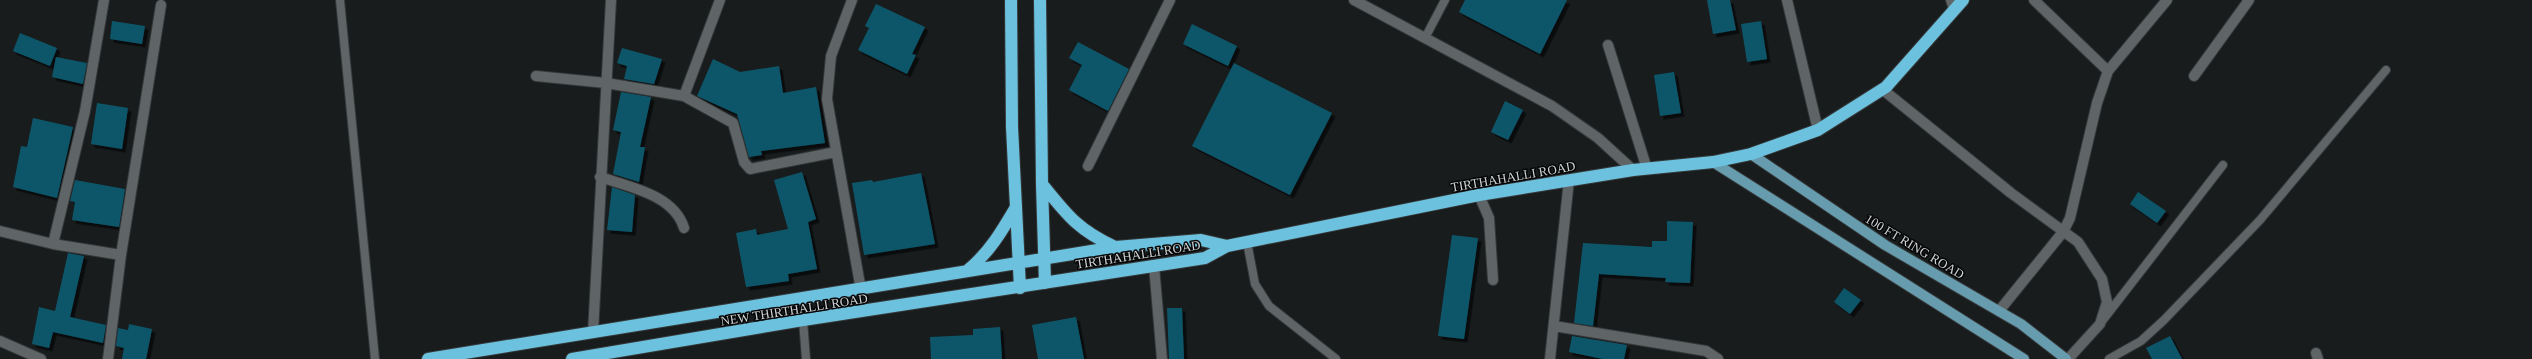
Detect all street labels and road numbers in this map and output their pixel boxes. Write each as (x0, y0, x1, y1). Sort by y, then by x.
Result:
street label: TIRTHAHALLI ROAD (1450, 158, 1576, 195)
street label: 100 FT RING ROAD (1863, 211, 1967, 282)
street label: TIRTHAHALLI ROAD (1075, 237, 1201, 272)
street label: NEW THIRTHALLI ROAD (719, 290, 869, 329)

